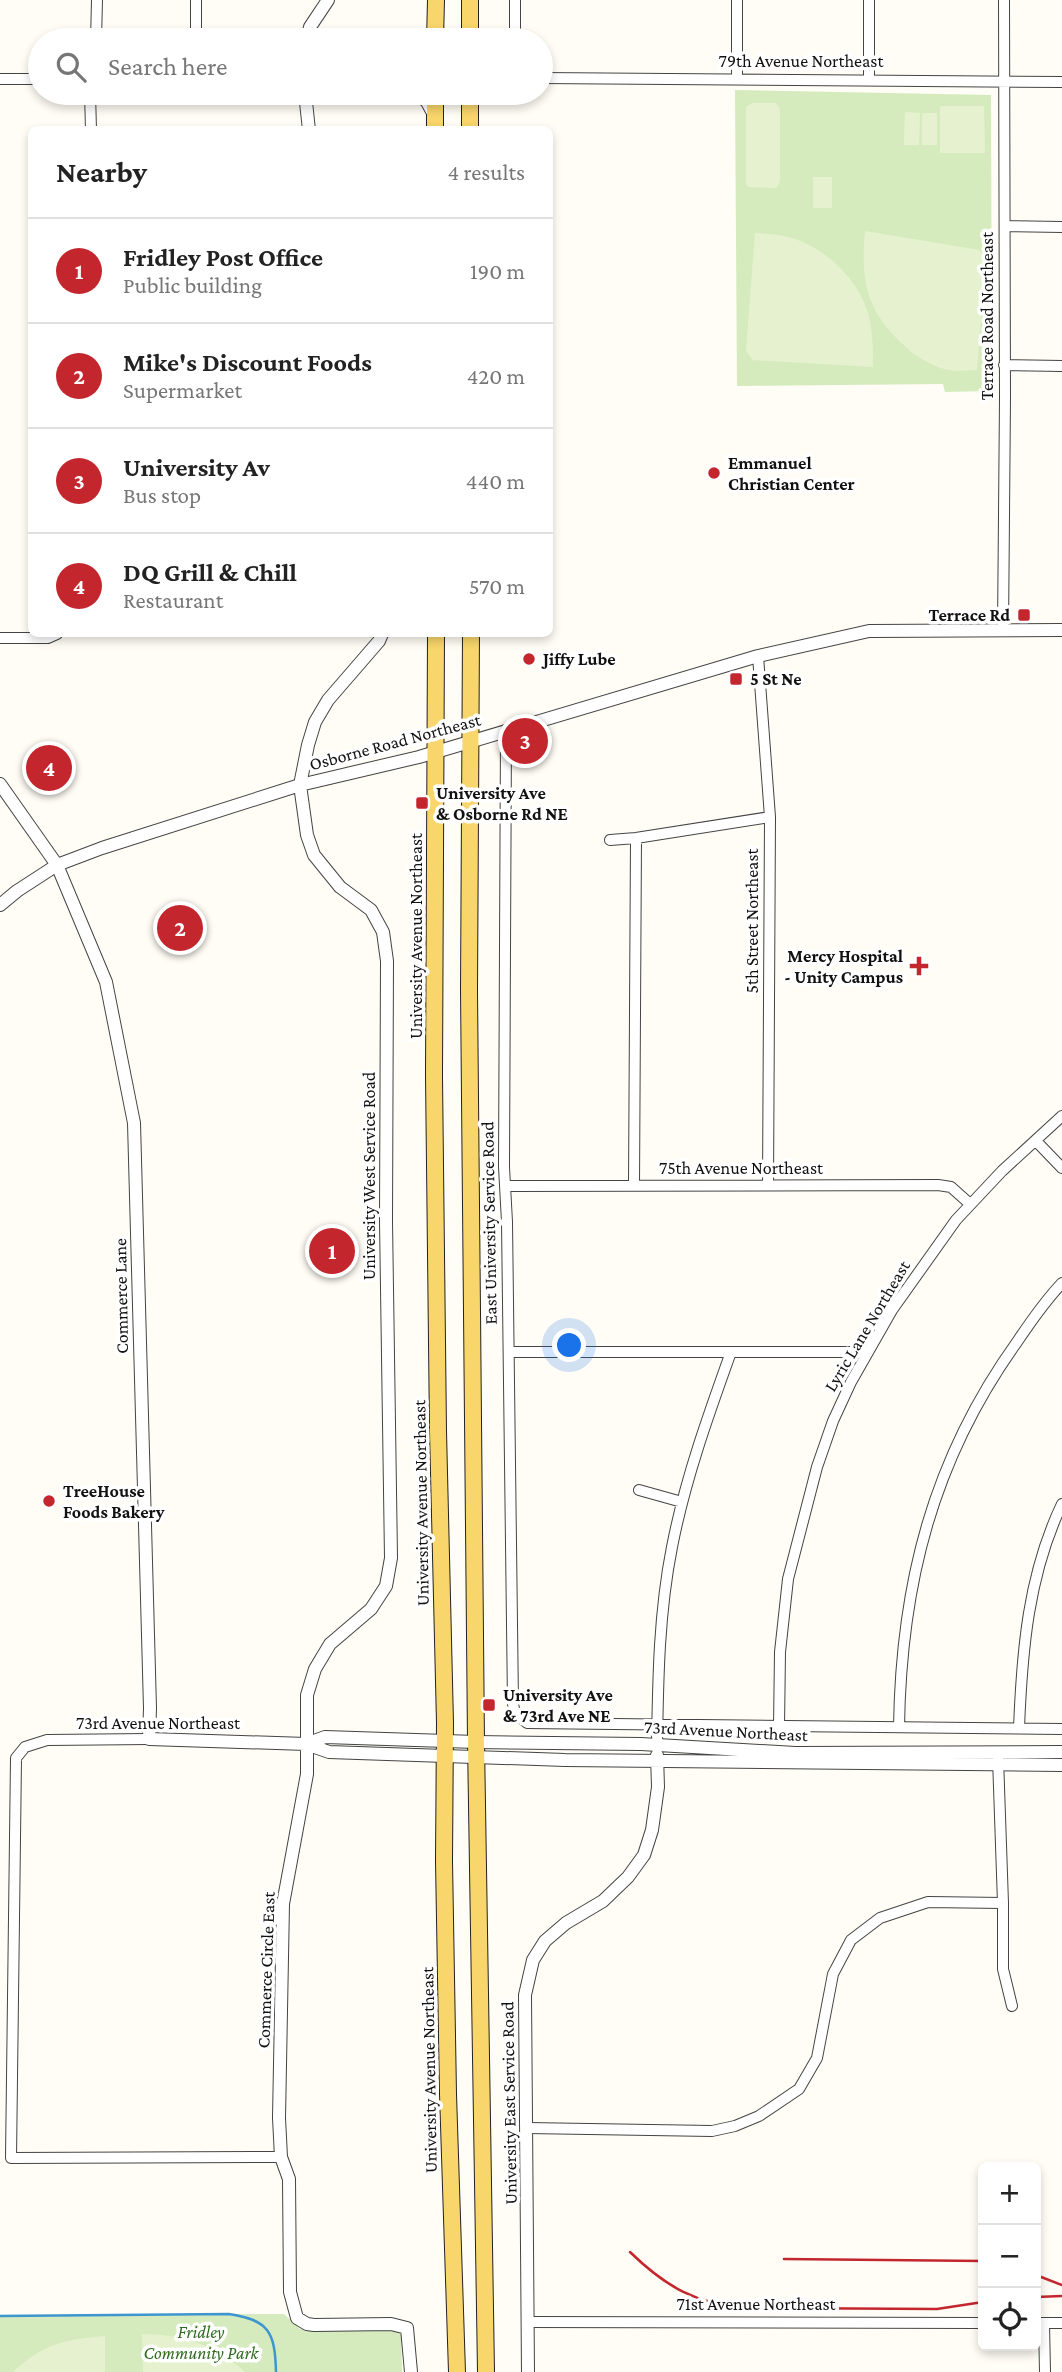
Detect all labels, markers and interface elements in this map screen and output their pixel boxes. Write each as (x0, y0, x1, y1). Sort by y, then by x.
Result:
search box (28, 28, 553, 105)
icon: search (52, 48, 90, 86)
street label: 79th Avenue Northeast (719, 51, 884, 71)
text: Search here (108, 52, 227, 81)
text: Nearby (56, 155, 147, 188)
text: 4 results (447, 159, 525, 185)
street label: Terrace Road Northeast (977, 231, 997, 400)
text: Fridley Post Office (123, 243, 323, 272)
text: 1 (75, 258, 83, 284)
text: 190 m (470, 258, 525, 284)
text: Public building (123, 272, 262, 298)
text: Mike's Discount Foods (123, 348, 372, 377)
text: 2 (73, 363, 85, 389)
text: 420 m (467, 363, 525, 389)
text: Supermarket (123, 377, 242, 403)
text: University Av (123, 453, 270, 482)
place label: Emmanuel Christian Center (728, 453, 855, 494)
marker: Emmanuel Christian Center (706, 465, 722, 481)
text: 3 (73, 468, 85, 494)
text: 440 m (466, 468, 525, 494)
text: Bus stop (123, 482, 201, 508)
text: DQ Grill & Chill (123, 558, 297, 587)
text: 4 (73, 573, 85, 599)
text: 570 m (469, 573, 525, 599)
text: Restaurant (123, 587, 223, 613)
place label: Terrace Rd (928, 605, 1010, 625)
marker: Terrace Rd (1016, 607, 1032, 623)
place label: Jiffy Lube (541, 649, 616, 669)
marker: Jiffy Lube (521, 651, 537, 667)
place label: 5 St Ne (750, 669, 802, 689)
marker: 5 St Ne (728, 671, 744, 687)
street label: Osborne Road Northeast (307, 709, 484, 774)
pin: 3 (502, 715, 548, 767)
pin: 4 (26, 742, 72, 794)
place label: University Ave & Osborne Rd NE (436, 783, 568, 824)
marker: University Ave & Osborne Rd NE (414, 795, 430, 811)
street label: University Avenue Northeast (406, 832, 426, 1039)
street label: 5th Street Northeast (742, 848, 762, 993)
pin: 2 (157, 902, 203, 954)
place label: Mercy Hospital - Unity Campus (784, 946, 903, 987)
marker: Mercy Hospital - Unity Campus (909, 956, 929, 976)
street label: University West Service Road (359, 1071, 379, 1280)
street label: East University Service Road (477, 1121, 501, 1325)
street label: 75th Avenue Northeast (659, 1158, 824, 1178)
pin: 1 (309, 1225, 355, 1277)
street label: Commerce Lane (110, 1238, 132, 1354)
street label: Lyric Lane Northeast (820, 1256, 914, 1395)
your location (552, 1328, 586, 1362)
street label: University Avenue Northeast (409, 1399, 433, 1606)
place label: TreeHouse Foods Bakery (63, 1481, 165, 1522)
marker: TreeHouse Foods Bakery (41, 1493, 57, 1509)
place label: University Ave & 73rd Ave NE (503, 1685, 613, 1726)
marker: University Ave & 73rd Ave NE (481, 1697, 497, 1713)
street label: 73rd Avenue Northeast (76, 1713, 241, 1733)
street label: 73rd Avenue Northeast (644, 1717, 809, 1745)
street label: Commerce Circle East (253, 1890, 279, 2049)
street label: University Avenue Northeast (417, 1966, 441, 2173)
street label: University East Service Road (497, 2001, 521, 2205)
map controls (978, 2162, 1041, 2351)
button: + (978, 2162, 1041, 2225)
button: − (978, 2225, 1041, 2288)
button: locate (978, 2288, 1041, 2351)
street label: 71st Avenue Northeast (676, 2294, 837, 2314)
park label: Fridley Community Park (144, 2322, 260, 2363)

